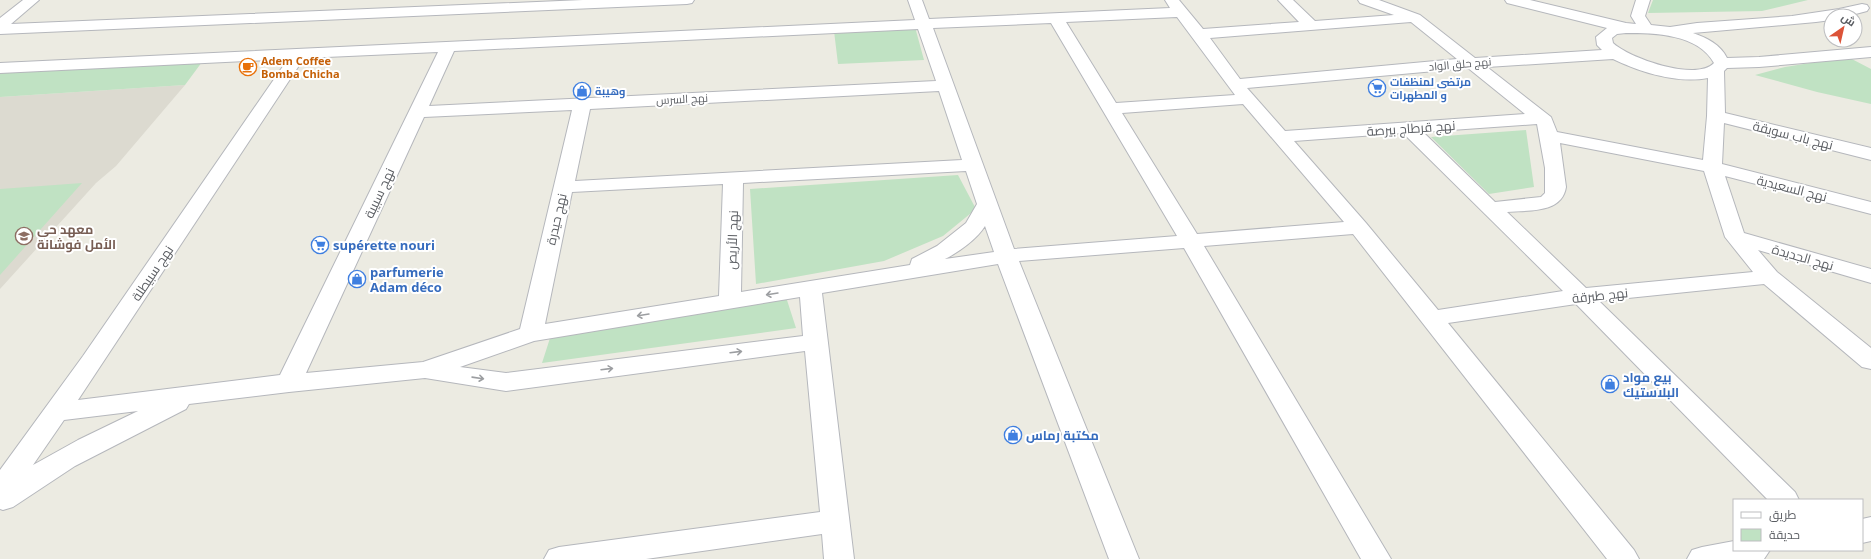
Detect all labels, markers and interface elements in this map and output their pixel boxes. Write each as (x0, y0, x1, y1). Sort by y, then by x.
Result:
north arrow (1823, 8, 1863, 48)
text: ش (1839, 9, 1859, 29)
place label: Adem Coffee Bomba Chicha (261, 53, 340, 81)
street label: نهج حلق الواد (1428, 53, 1492, 75)
cafe icon: Adem Coffee Bomba Chicha (238, 57, 258, 77)
place label: مرتضى لمنظفات و المطهرات (1390, 74, 1471, 103)
supermarket icon: مرتضى لمنظفات و المطهرات (1367, 78, 1387, 98)
shop icon: وهيبة (572, 81, 592, 101)
place label: وهيبة (595, 83, 625, 99)
street label: نهج السرس (656, 90, 708, 108)
street label: نهج قرطاج بيرصة (1366, 116, 1456, 140)
street label: نهج باب سويقة (1751, 116, 1835, 154)
street label: نهج سبيبة (360, 165, 398, 221)
street label: نهج السعيدية (1755, 171, 1829, 205)
street label: نهج حيدرة (541, 191, 571, 247)
street label: نهج الأريص (722, 210, 742, 270)
place label: معهد حي الأمل فوشانة (37, 220, 116, 253)
school or university icon: معهد حي الأمل فوشانة (14, 226, 34, 246)
supermarket icon: supérette nouri (310, 235, 330, 255)
place label: supérette nouri (333, 236, 435, 254)
street label: نهج الجديدة (1770, 240, 1836, 274)
street label: نهج سبيطلة (127, 242, 177, 304)
place label: parfumerie Adam déco (370, 263, 444, 296)
shop icon: parfumerie Adam déco (347, 269, 367, 289)
street label: نهج طبرقة (1571, 283, 1629, 307)
one-way arrow (766, 291, 779, 299)
one-way arrow (637, 311, 650, 319)
one-way arrow (729, 348, 742, 356)
one-way arrow (600, 365, 613, 373)
place label: بيع مواد البلاستيك (1623, 368, 1679, 401)
one-way arrow (471, 374, 484, 382)
shop icon: بيع مواد البلاستيك (1600, 374, 1620, 394)
shop icon: مكتبة رماس (1003, 425, 1023, 445)
place label: مكتبة رماس (1026, 426, 1099, 444)
legend (1733, 499, 1863, 551)
text: طريق (1769, 506, 1797, 523)
text: حديقة (1769, 526, 1800, 543)

